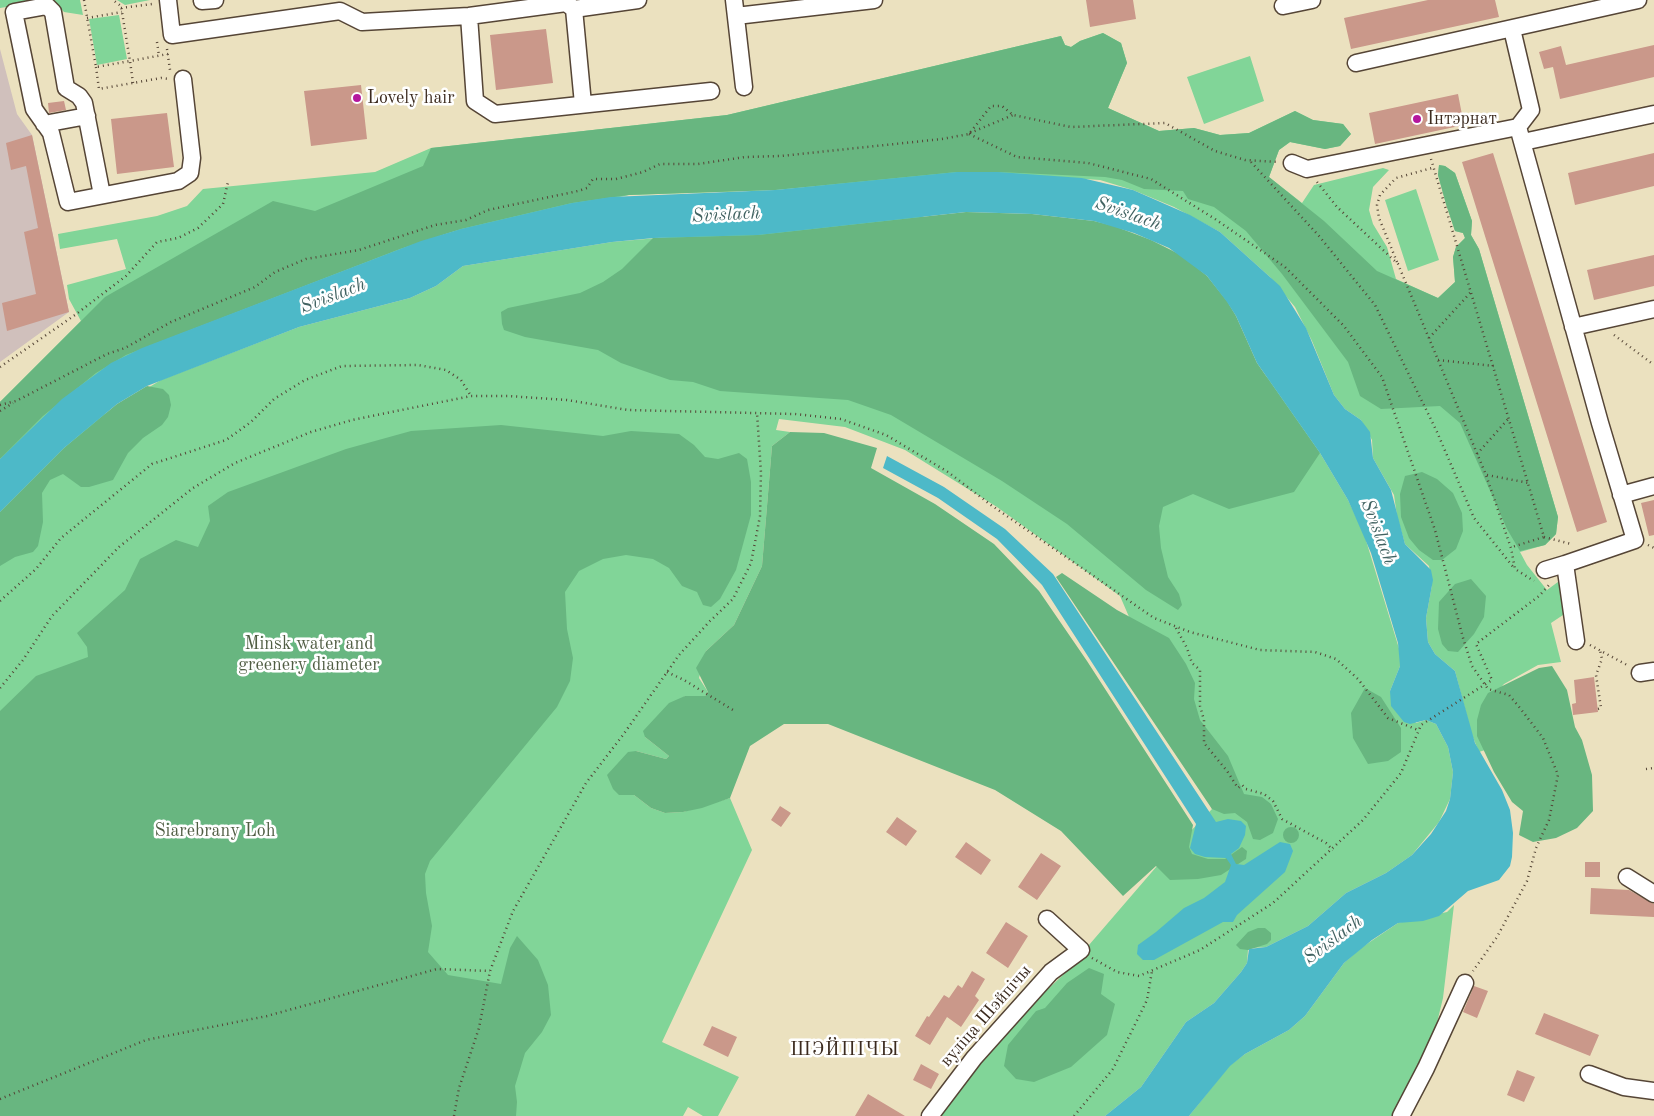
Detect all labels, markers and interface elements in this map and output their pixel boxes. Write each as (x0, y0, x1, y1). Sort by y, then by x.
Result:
place label: Lovely hair (367, 87, 455, 109)
marker: Lovely hair (351, 92, 363, 104)
place label: Інтэрнат (1427, 108, 1497, 130)
marker: Інтэрнат (1411, 113, 1423, 125)
water label: Svislach (1092, 192, 1164, 236)
water label: Svislach (691, 202, 761, 228)
water label: Svislach (297, 273, 369, 319)
water label: Svislach (1355, 496, 1401, 568)
park label: Minsk water and greenery diameter (238, 633, 380, 676)
park label: Siarebrany Loh (154, 820, 276, 842)
water label: Svislach (1299, 910, 1367, 970)
street label: вуліца Шэйпічы (936, 961, 1036, 1071)
district label: ШЭЙПІЧЫ (789, 1039, 901, 1061)

